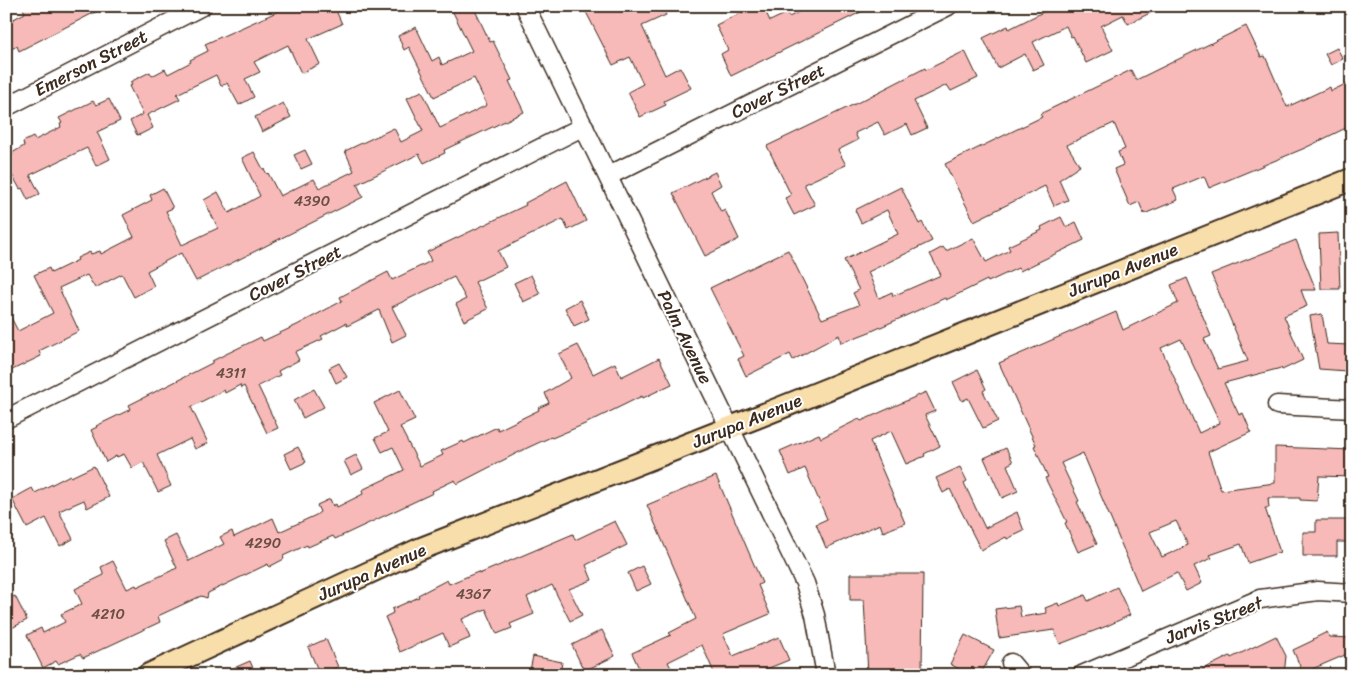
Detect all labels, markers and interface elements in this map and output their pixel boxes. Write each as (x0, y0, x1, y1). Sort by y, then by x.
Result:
street label: Emerson Street (29, 21, 153, 105)
street label: Cover Street (725, 54, 831, 128)
house number: 4390 (294, 188, 330, 214)
street label: Jurupa Avenue (1062, 233, 1183, 307)
street label: Cover Street (242, 236, 348, 310)
street label: Palm Avenue (648, 284, 722, 390)
house number: 4311 (216, 360, 246, 386)
street label: Jurupa Avenue (686, 384, 807, 458)
house number: 4290 (245, 530, 281, 556)
street label: Jurupa Avenue (312, 534, 432, 611)
house number: 4367 (456, 581, 492, 607)
street label: Jarvis Street (1160, 587, 1268, 654)
house number: 4210 (91, 601, 125, 627)

